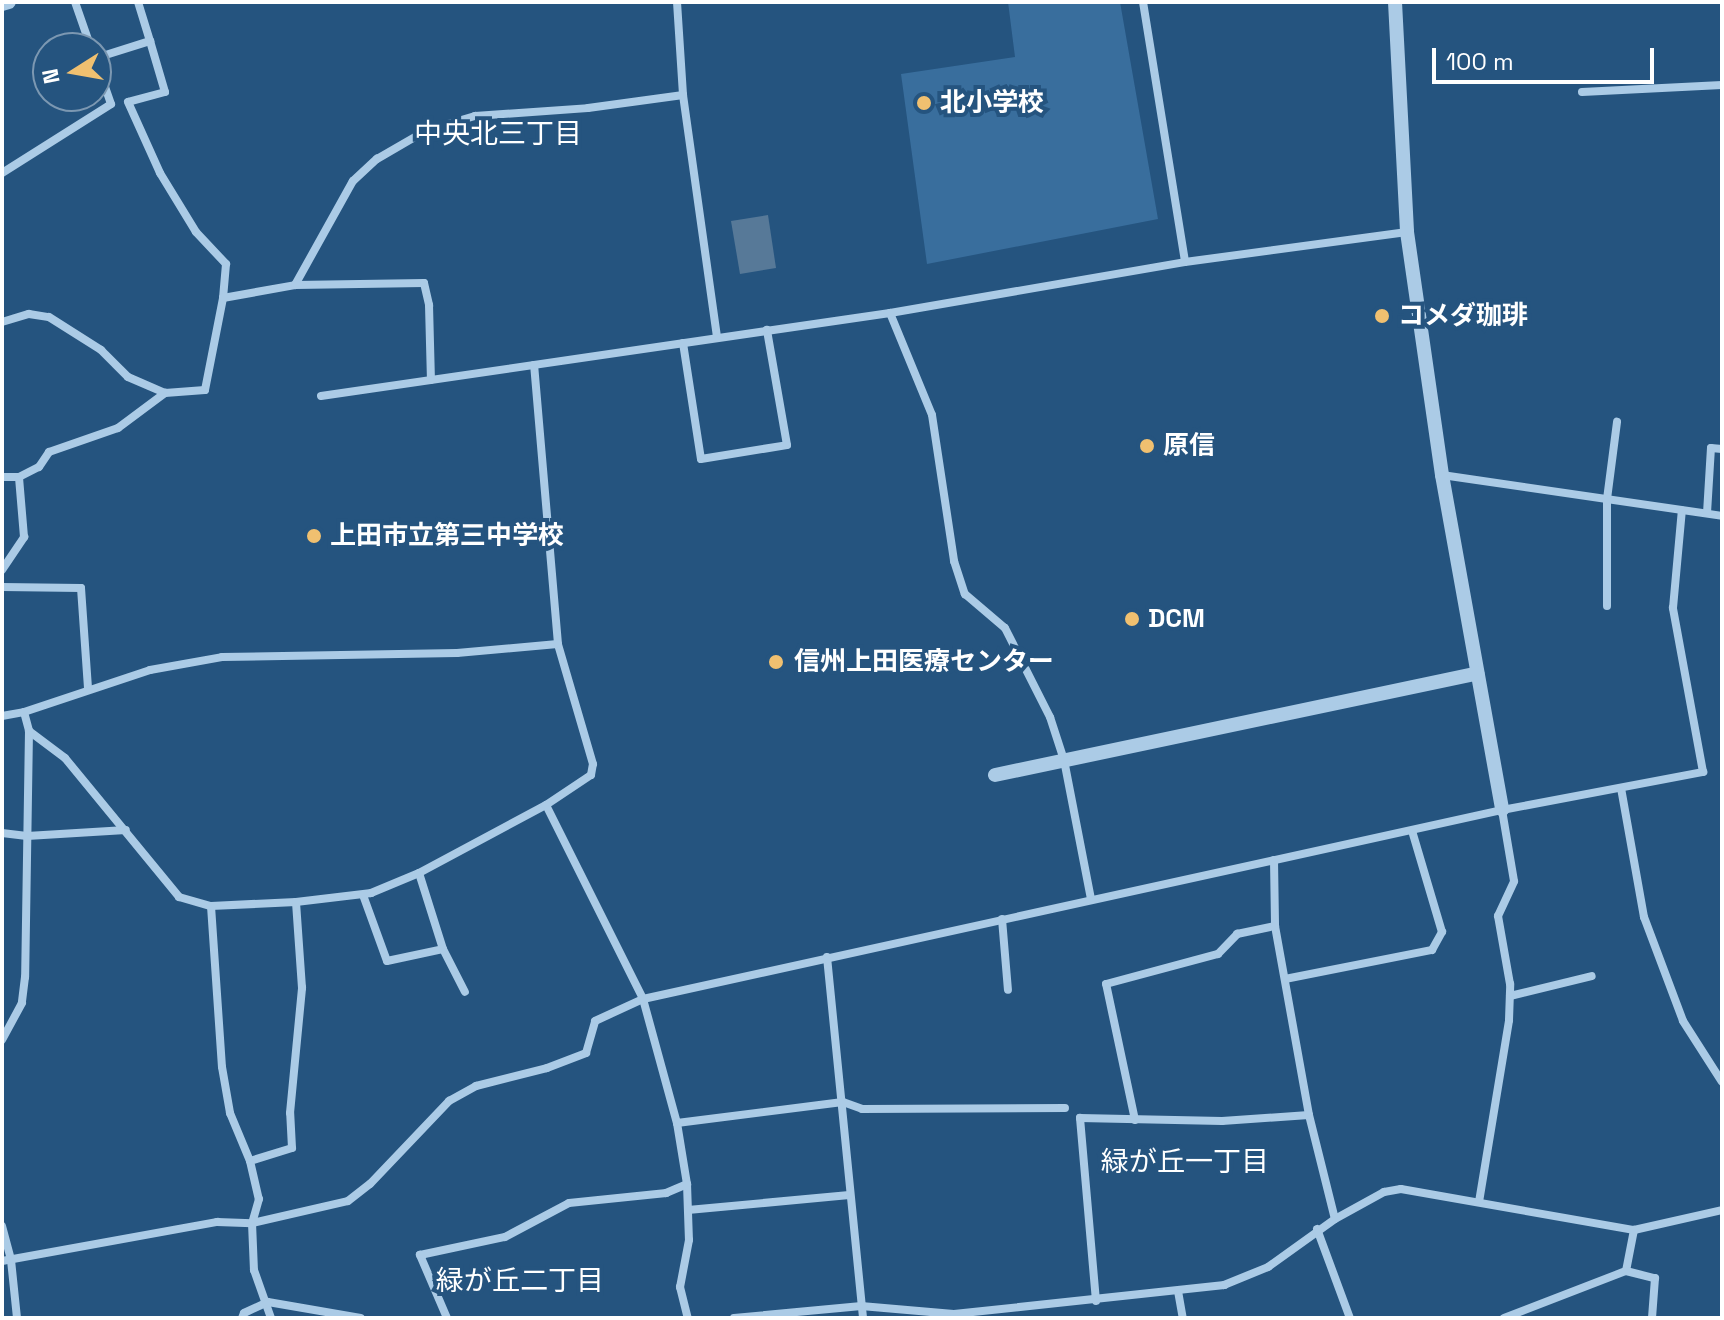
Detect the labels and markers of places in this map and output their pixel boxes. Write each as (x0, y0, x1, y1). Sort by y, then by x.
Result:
place label: 北小学校 (940, 87, 1044, 119)
marker: 北小学校 (915, 94, 933, 112)
place label: コメダ珈琲 (1398, 300, 1528, 332)
marker: コメダ珈琲 (1373, 307, 1391, 325)
place label: 原信 (1163, 430, 1215, 462)
marker: 原信 (1138, 437, 1156, 455)
place label: 上田市立第三中学校 (330, 520, 564, 552)
marker: 上田市立第三中学校 (305, 527, 323, 545)
place label: DCM (1148, 603, 1205, 635)
marker: DCM (1123, 610, 1141, 628)
place label: 信州上田医療センター (794, 646, 1054, 678)
marker: 信州上田医療センター (765, 651, 787, 673)

